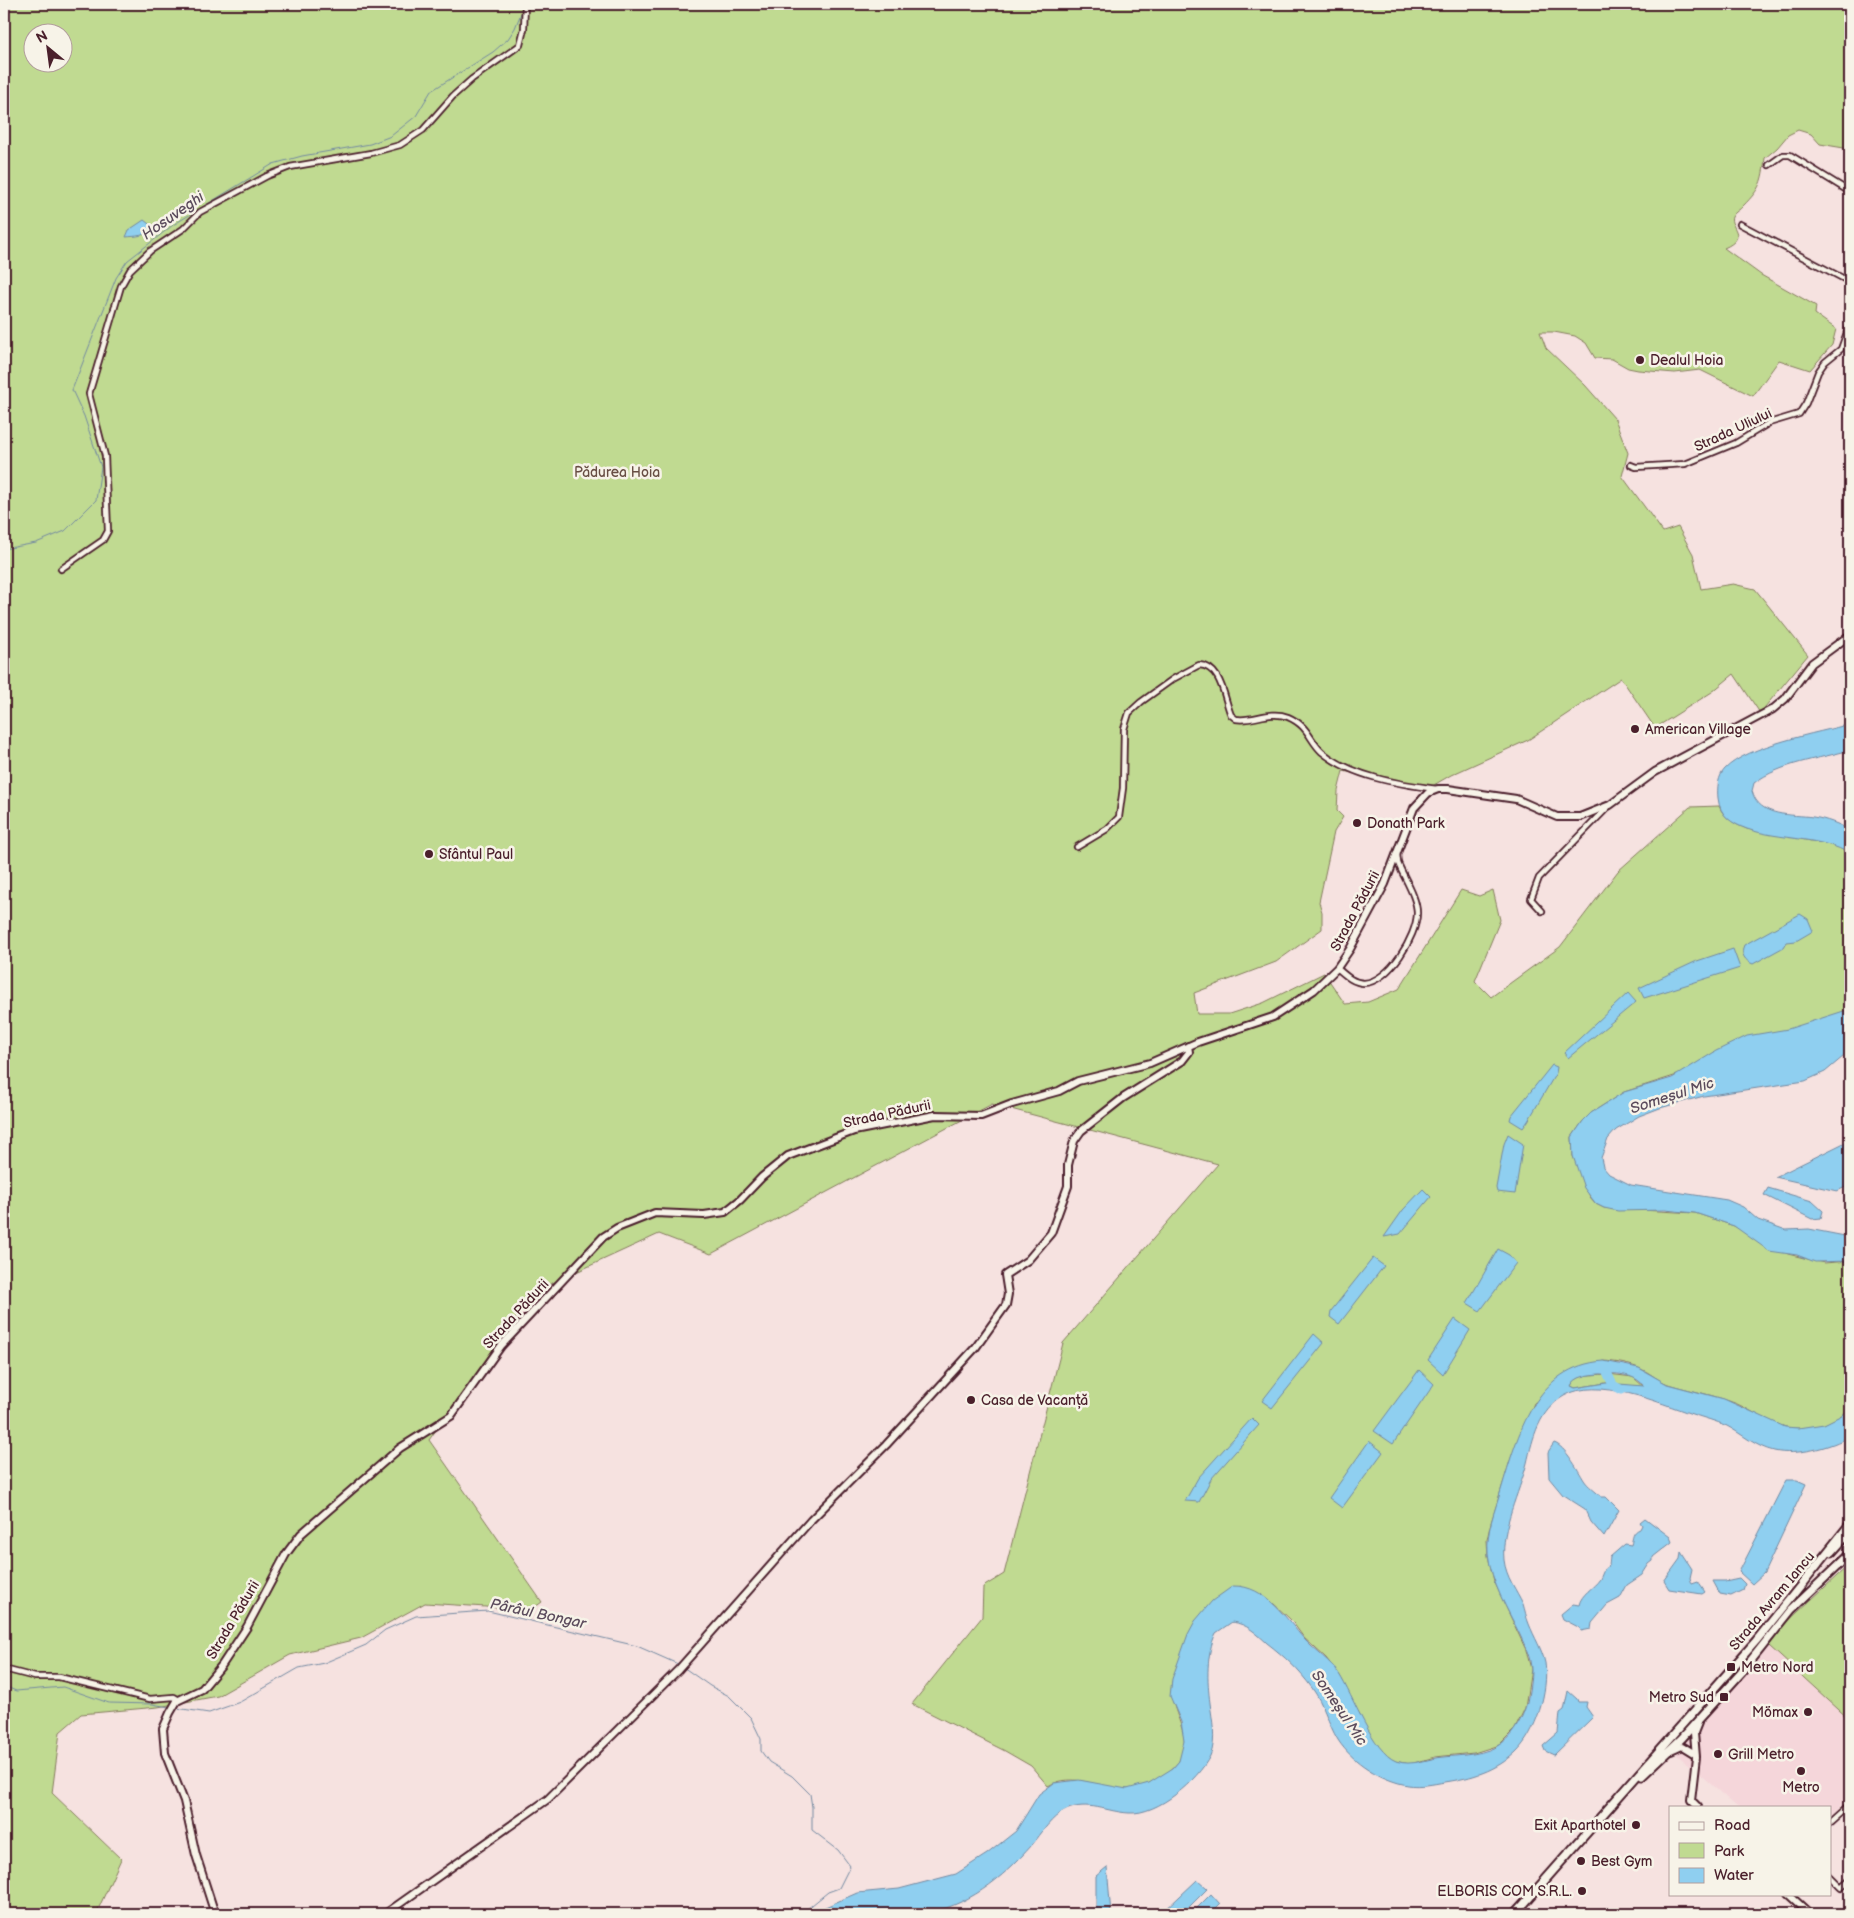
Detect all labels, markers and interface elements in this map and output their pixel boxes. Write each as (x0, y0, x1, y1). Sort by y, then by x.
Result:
north arrow (22, 22, 72, 72)
text: N (33, 27, 51, 47)
water label: Hosuveghi (138, 187, 208, 244)
place label: Dealul Hoia (1650, 352, 1724, 369)
marker: Dealul Hoia (1634, 354, 1646, 366)
street label: Strada Uliului (1691, 405, 1775, 455)
park label: Pădurea Hoia (574, 464, 660, 481)
place label: American Village (1645, 721, 1751, 738)
marker: American Village (1629, 723, 1641, 735)
place label: Donath Park (1367, 815, 1445, 832)
marker: Donath Park (1351, 817, 1363, 829)
place label: Sfântul Paul (439, 846, 513, 863)
marker: Sfântul Paul (423, 848, 435, 860)
street label: Strada Pădurii (1327, 868, 1383, 954)
water label: Someșul Mic (1628, 1073, 1716, 1119)
street label: Strada Pădurii (842, 1096, 932, 1132)
street label: Strada Pădurii (480, 1276, 552, 1352)
place label: Casa de Vacanță (981, 1392, 1088, 1409)
marker: Casa de Vacanță (965, 1394, 977, 1406)
street label: Strada Avram Iancu (1726, 1548, 1818, 1654)
street label: Strada Pădurii (203, 1578, 263, 1662)
water label: Pârâul Bongar (488, 1595, 589, 1634)
place label: Metro Nord (1741, 1659, 1813, 1676)
marker: Metro Nord (1725, 1661, 1737, 1673)
water label: Someșul Mic (1307, 1667, 1371, 1749)
place label: Metro Sud (1649, 1689, 1714, 1706)
marker: Metro Sud (1718, 1691, 1730, 1703)
place label: Mömax (1752, 1704, 1798, 1721)
marker: Mömax (1802, 1706, 1814, 1718)
place label: Grill Metro (1728, 1746, 1794, 1763)
marker: Grill Metro (1712, 1748, 1724, 1760)
marker: Metro (1795, 1765, 1807, 1777)
place label: Metro (1782, 1779, 1820, 1796)
legend (1669, 1806, 1832, 1896)
text: Road (1714, 1816, 1750, 1835)
place label: Exit Aparthotel (1534, 1817, 1626, 1834)
marker: Exit Aparthotel (1630, 1819, 1642, 1831)
text: Park (1714, 1842, 1745, 1861)
place label: Best Gym (1591, 1853, 1652, 1870)
marker: Best Gym (1575, 1855, 1587, 1867)
text: Water (1714, 1866, 1754, 1885)
place label: ELBORIS COM S.R.L. (1437, 1883, 1572, 1900)
marker: ELBORIS COM S.R.L. (1576, 1885, 1588, 1897)

